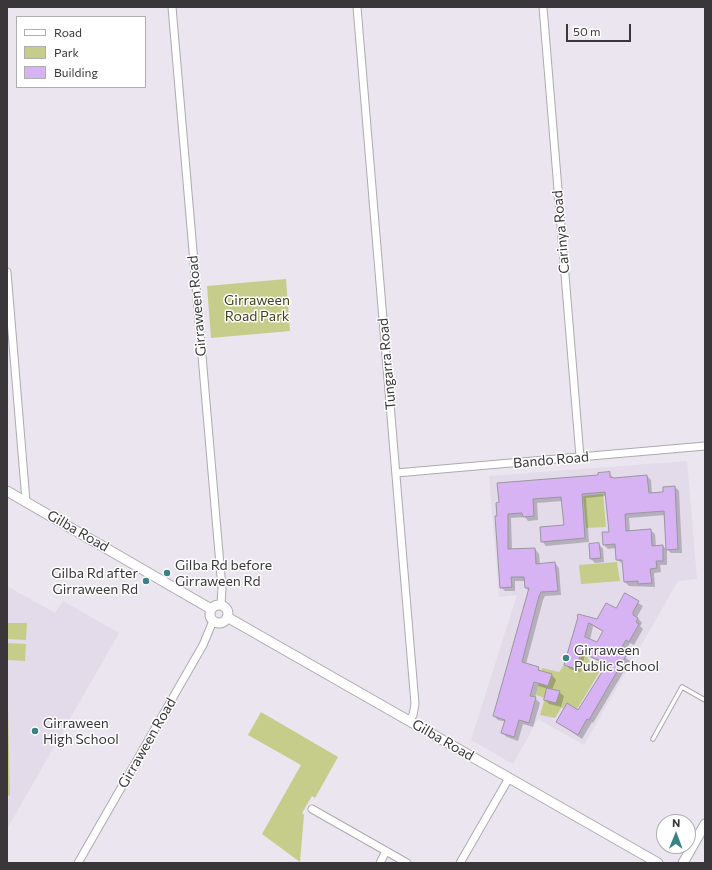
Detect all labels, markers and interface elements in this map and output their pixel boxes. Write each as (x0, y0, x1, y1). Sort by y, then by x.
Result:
legend (16, 16, 146, 88)
scale bar (568, 16, 633, 42)
text: 50 m (573, 24, 601, 38)
text: Road (54, 25, 82, 39)
text: Park (54, 45, 79, 59)
text: Building (54, 65, 98, 79)
street label: Carinya Road (549, 190, 573, 274)
street label: Girraween Road (184, 255, 210, 357)
park label: Girraween Road Park (224, 292, 290, 324)
street label: Tungarra Road (375, 317, 399, 411)
street label: Bando Road (512, 448, 590, 472)
street label: Gilba Road (44, 507, 112, 555)
place label: Gilba Rd before Girraween Rd (175, 557, 272, 590)
place label: Gilba Rd after Girraween Rd (51, 565, 138, 598)
marker: Gilba Rd before Girraween Rd (162, 568, 172, 578)
marker: Gilba Rd after Girraween Rd (141, 576, 151, 586)
place label: Girraween Public School (574, 642, 659, 674)
marker: Girraween Public School (561, 653, 571, 663)
street label: Girraween Road (114, 695, 180, 791)
place label: Girraween High School (43, 715, 119, 748)
street label: Gilba Road (409, 716, 477, 764)
marker: Girraween High School (30, 726, 40, 736)
north arrow (656, 814, 696, 854)
text: N (672, 816, 680, 829)

